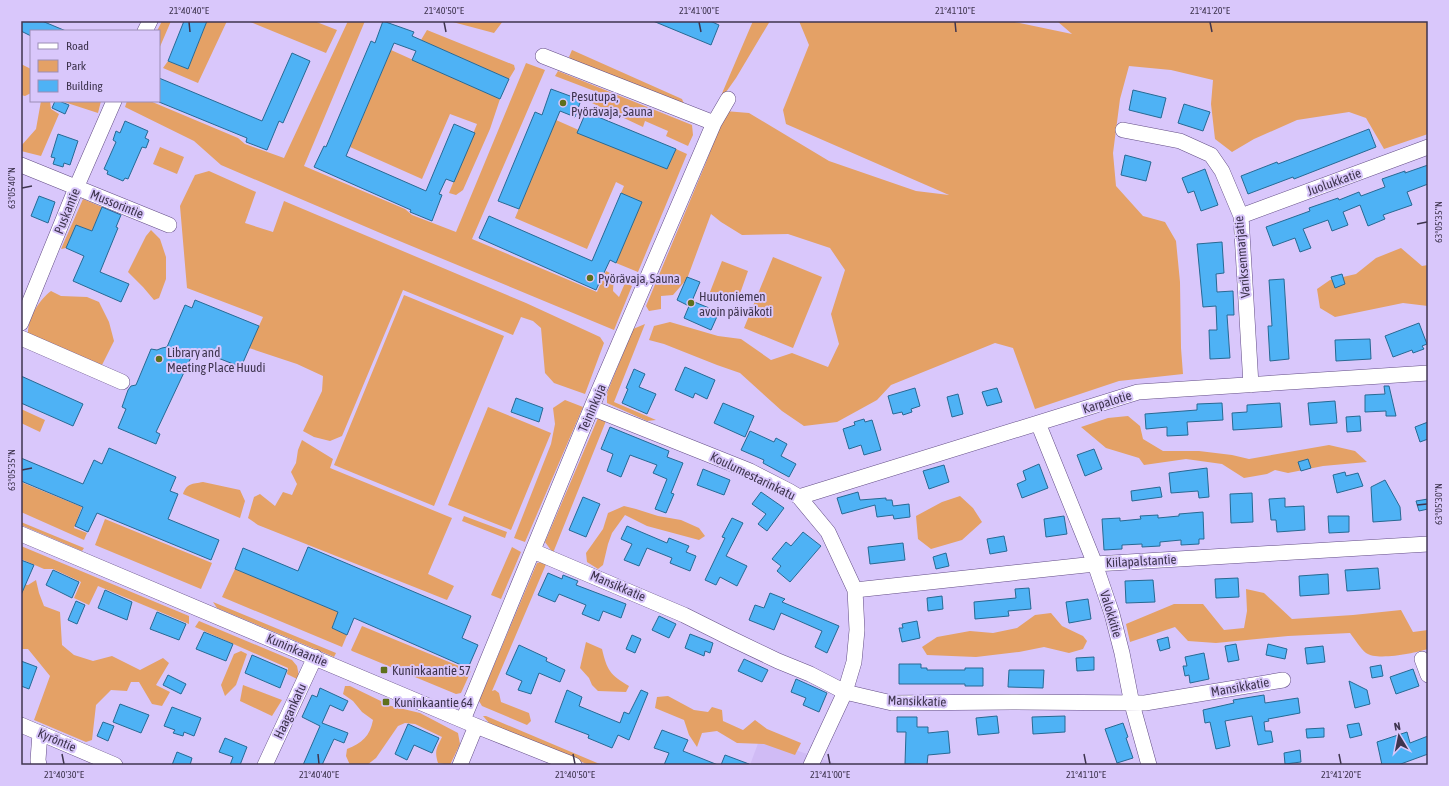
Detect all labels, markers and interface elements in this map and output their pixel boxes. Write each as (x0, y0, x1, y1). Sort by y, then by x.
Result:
text: 21°40'40"E (169, 5, 210, 16)
text: 21°40'50"E (424, 5, 465, 16)
text: 21°41'00"E (679, 5, 720, 16)
text: 21°41'10"E (935, 5, 976, 16)
text: 21°41'20"E (1190, 5, 1231, 16)
legend (30, 30, 160, 102)
text: Road (66, 39, 89, 53)
text: Park (66, 59, 87, 73)
text: Building (66, 79, 104, 93)
place label: Pesutupa, Pyörävaja, Sauna (571, 89, 653, 119)
marker: Pesutupa, Pyörävaja, Sauna (558, 98, 568, 108)
street label: Juolukkatie (1305, 165, 1363, 199)
text: 63°05'40"N (6, 167, 17, 209)
street label: Puskantie (51, 186, 83, 236)
street label: Mussorintie (88, 187, 146, 221)
text: 63°05'35"N (1433, 201, 1444, 243)
street label: Variksenmarjatie (1231, 215, 1253, 299)
place label: Pyörävaja, Sauna (598, 271, 680, 286)
marker: Pyörävaja, Sauna (585, 273, 595, 283)
place label: Huutoniemen avoin päiväkoti (699, 289, 772, 319)
marker: Huutoniemen avoin päiväkoti (686, 298, 696, 308)
place label: Library and Meeting Place Huudi (167, 345, 265, 375)
marker: Library and Meeting Place Huudi (154, 354, 164, 364)
street label: Teininkuja (575, 382, 609, 434)
street label: Karpalotie (1081, 387, 1133, 417)
text: 63°05'35"N (6, 449, 17, 491)
street label: Koulumestarinkatu (708, 449, 798, 503)
text: 63°05'30"N (1433, 483, 1444, 525)
street label: Kiilapalstantie (1105, 552, 1177, 570)
street label: Mansikkatie (588, 568, 648, 604)
street label: Valokkitie (1097, 589, 1125, 639)
street label: Kuninkaantie (264, 630, 330, 670)
place label: Kuninkaantie 57 (392, 663, 471, 678)
marker: Kuninkaantie 57 (379, 665, 389, 675)
street label: Mansikkatie (1210, 674, 1270, 699)
street label: Haagankatu (271, 681, 309, 741)
street label: Mansikkatie (887, 692, 947, 710)
place label: Kuninkaantie 64 (394, 695, 473, 710)
marker: Kuninkaantie 64 (381, 697, 391, 707)
north arrow (1379, 716, 1419, 756)
text: N (1393, 720, 1402, 733)
street label: Kyröntie (36, 725, 79, 755)
text: 21°40'30"E (44, 769, 85, 780)
text: 21°40'40"E (299, 769, 340, 780)
text: 21°40'50"E (555, 769, 596, 780)
text: 21°41'00"E (810, 769, 851, 780)
text: 21°41'10"E (1066, 769, 1107, 780)
text: 21°41'20"E (1321, 769, 1362, 780)

